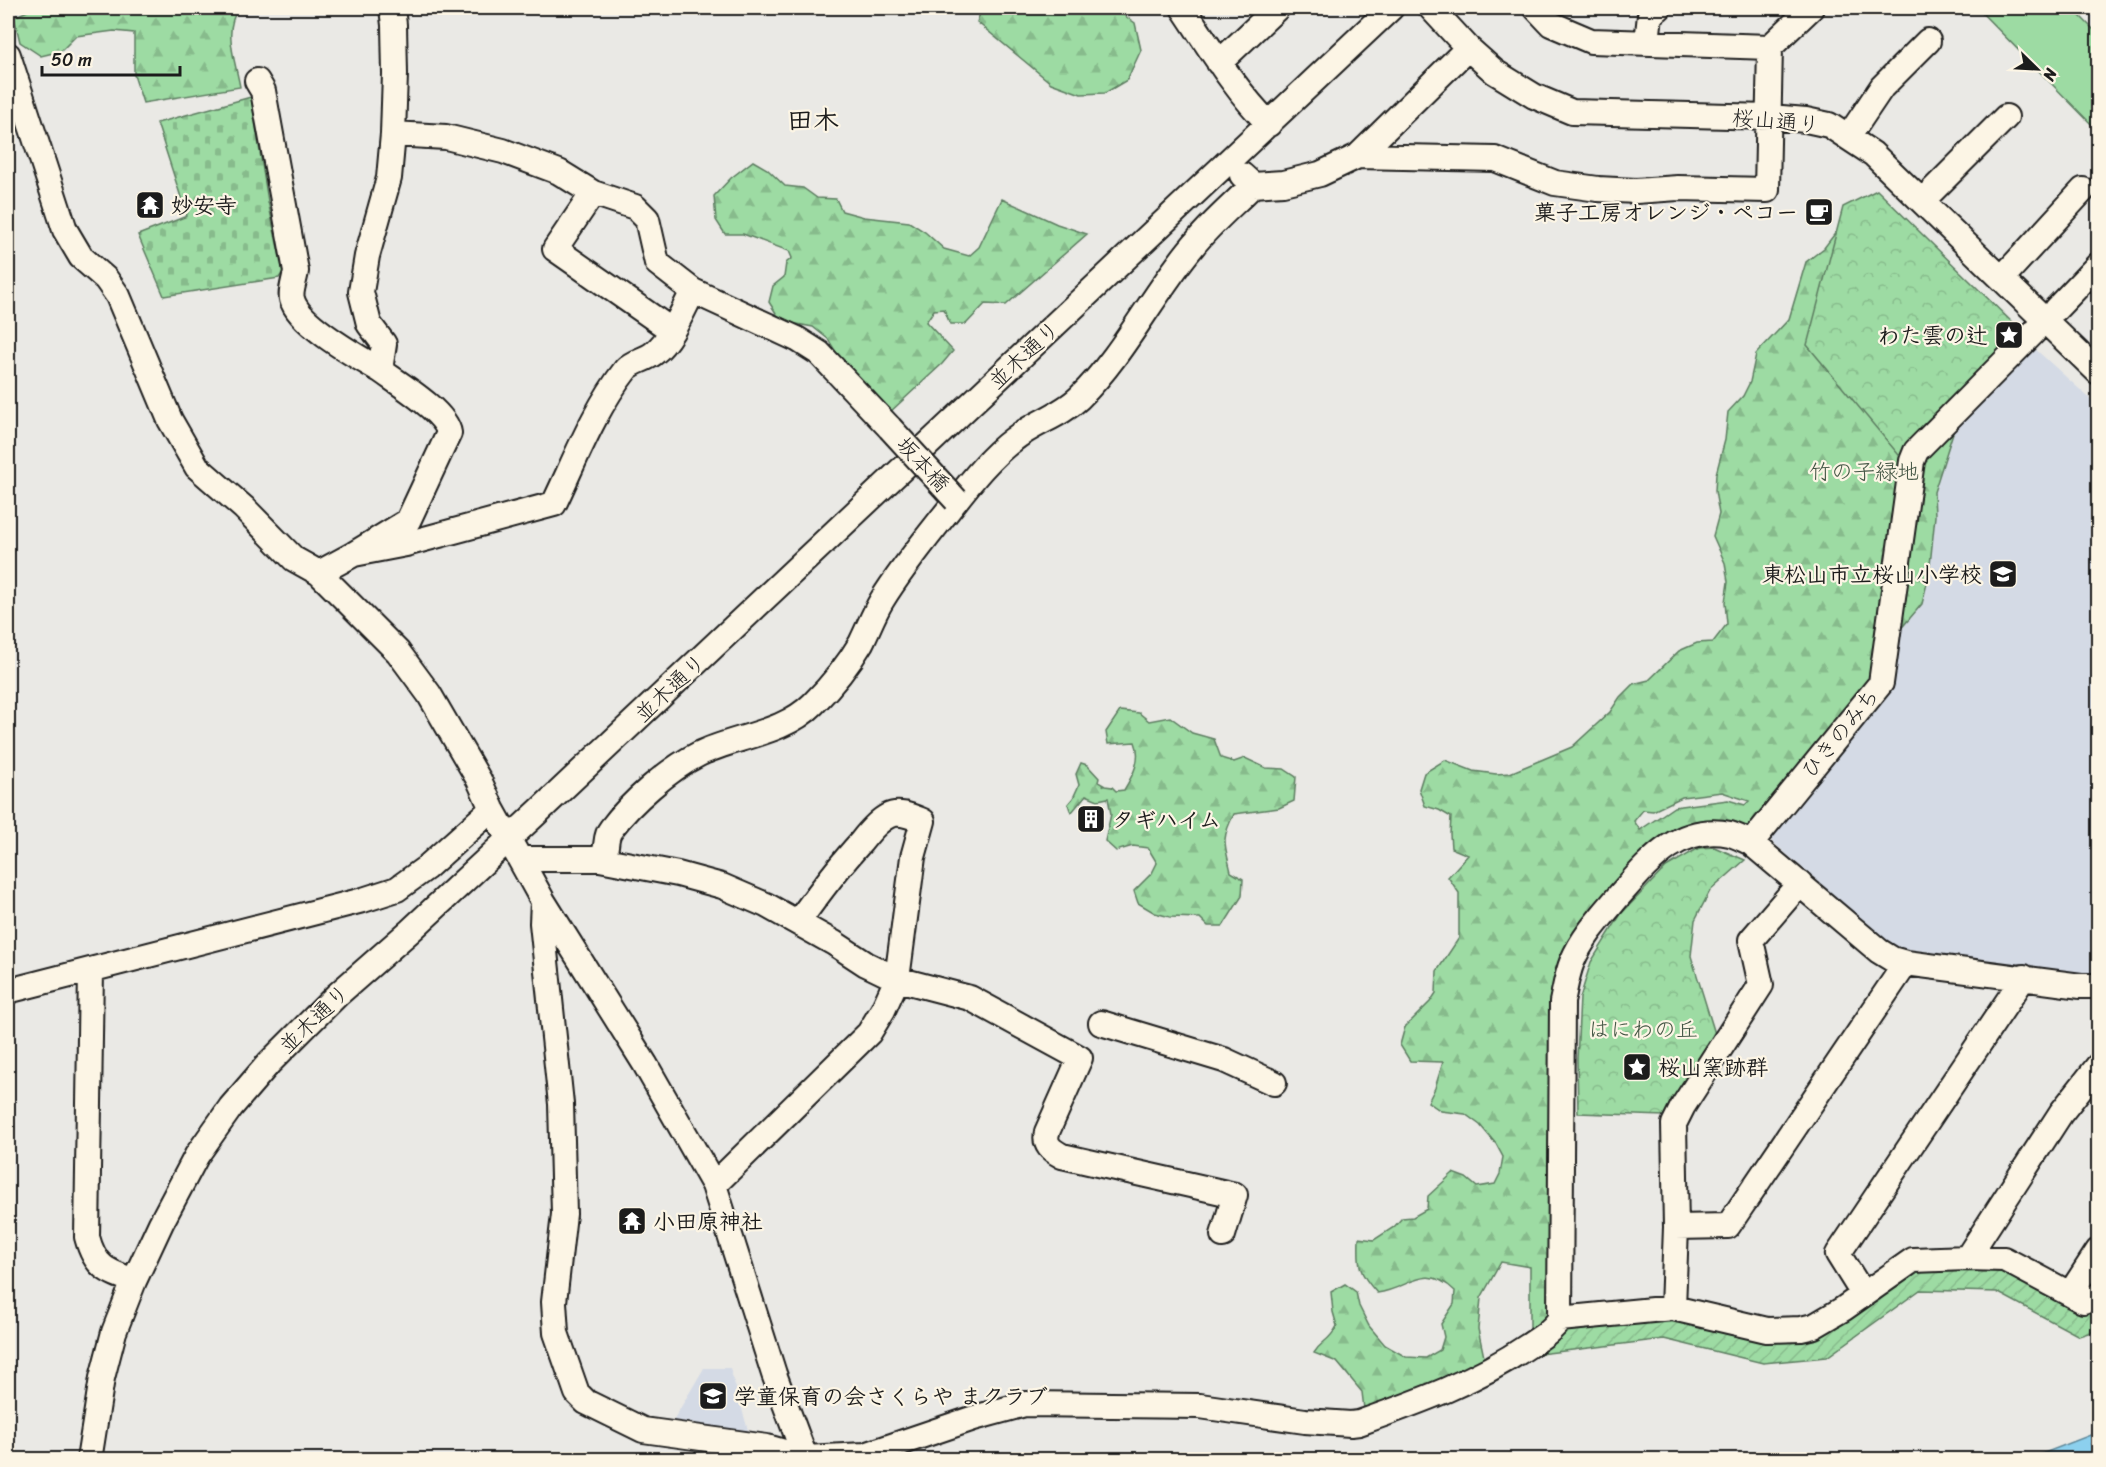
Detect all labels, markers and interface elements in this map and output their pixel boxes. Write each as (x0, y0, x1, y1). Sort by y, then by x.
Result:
scale bar (42, 39, 180, 77)
north arrow (2007, 39, 2067, 99)
text: 50 m (51, 44, 92, 76)
text: N (2034, 63, 2066, 87)
district label: 田木 (787, 97, 839, 143)
street label: 桜山通り (1730, 98, 1822, 144)
place label: 妙安寺 (171, 186, 237, 225)
temple icon: 妙安寺 (134, 189, 166, 221)
place label: 菓子工房オレンジ・ペコー (1534, 193, 1798, 232)
cafe icon: 菓子工房オレンジ・ペコー (1803, 196, 1835, 228)
street label: 並木通り (979, 311, 1069, 399)
place label: わた雲の辻 (1878, 316, 1988, 355)
place icon: わた雲の辻 (1993, 319, 2025, 351)
street label: 坂本橋 (886, 427, 960, 501)
park label: 竹の子緑地 (1809, 452, 1919, 491)
place label: 東松山市立桜山小学校 (1762, 555, 1982, 594)
school or university icon: 東松山市立桜山小学校 (1987, 558, 2019, 590)
street label: 並木通り (625, 644, 715, 732)
street label: ひきのみち (1791, 678, 1889, 788)
place label: タギハイム (1112, 800, 1221, 839)
building icon: タギハイム (1075, 803, 1107, 835)
street label: 並木通り (269, 974, 359, 1064)
park label: はにわの丘 (1588, 1010, 1698, 1049)
place label: 桜山窯跡群 (1658, 1048, 1768, 1087)
place icon: 桜山窯跡群 (1621, 1051, 1653, 1083)
place label: 小田原神社 (653, 1202, 763, 1241)
temple icon: 小田原神社 (616, 1205, 648, 1237)
place label: 学童保育の会さくらや まクラブ (734, 1377, 1048, 1416)
school or university icon: 学童保育の会さくらや まクラブ (697, 1380, 729, 1412)

